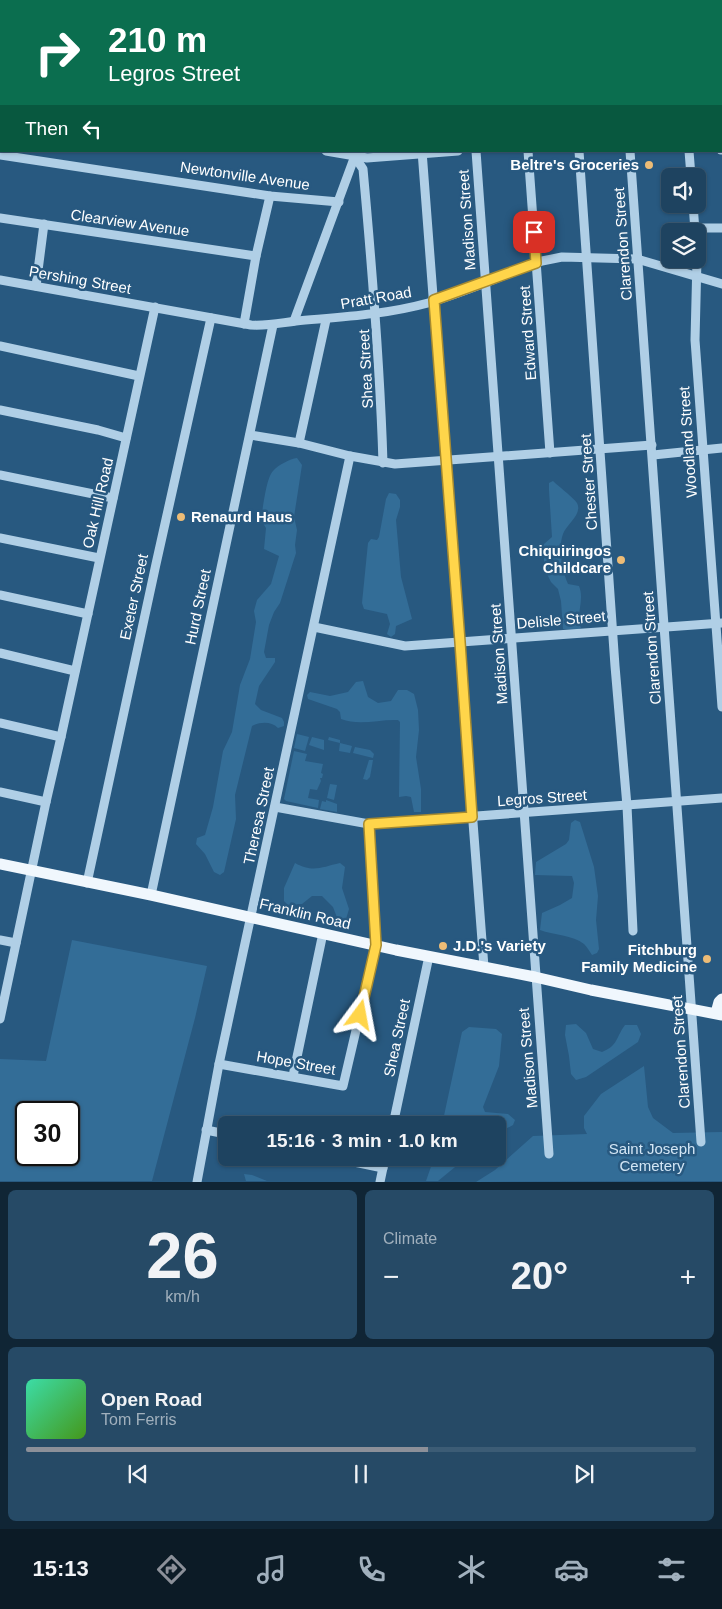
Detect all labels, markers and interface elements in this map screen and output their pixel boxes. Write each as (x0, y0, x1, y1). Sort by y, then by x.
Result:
icon: right (25, 20, 90, 85)
text: 210 m (108, 20, 207, 59)
text: Legros Street (108, 61, 240, 86)
icon: left (78, 115, 106, 143)
text: Then (25, 118, 68, 139)
place label: Beltre's Groceries (510, 156, 639, 173)
street label: Newtonville Avenue (179, 158, 311, 193)
marker: Beltre's Groceries (643, 159, 655, 171)
street label: Madison Street (454, 168, 478, 271)
map controls (661, 168, 706, 268)
button: sound (661, 168, 706, 213)
street label: Clarendon Street (610, 186, 635, 301)
street label: Clearview Avenue (70, 206, 191, 239)
pin (513, 211, 555, 253)
icon: arrive (520, 218, 548, 246)
button: layers (661, 223, 706, 268)
street label: Pershing Street (28, 262, 133, 297)
street label: Pratt Road (339, 283, 413, 312)
street label: Edward Street (516, 284, 539, 381)
street label: Shea Street (355, 328, 376, 409)
street label: Woodland Street (675, 385, 700, 498)
street label: Chester Street (577, 432, 600, 531)
street label: Oak Hill Road (79, 456, 116, 550)
place label: Renaurd Haus (191, 508, 293, 525)
marker: Renaurd Haus (175, 511, 187, 523)
place label: Chiquiringos Childcare (519, 542, 611, 576)
street label: Exeter Street (116, 552, 151, 641)
marker: Chiquiringos Childcare (615, 554, 627, 566)
street label: Hurd Street (181, 567, 214, 646)
street label: Clarendon Street (639, 590, 664, 705)
street label: Madison Street (486, 602, 510, 705)
street label: Delisle Street (516, 607, 607, 632)
street label: Theresa Street (240, 765, 277, 866)
street label: Legros Street (496, 786, 588, 809)
street label: Franklin Road (258, 895, 353, 932)
place label: J.D.'s Variety (453, 937, 546, 954)
marker: J.D.'s Variety (437, 940, 449, 952)
place label: Fitchburg Family Medicine (581, 941, 697, 975)
marker: Fitchburg Family Medicine (701, 953, 713, 965)
position arrow (333, 988, 385, 1040)
street label: Clarendon Street (668, 994, 693, 1109)
street label: Shea Street (380, 997, 413, 1078)
street label: Madison Street (515, 1006, 540, 1109)
street label: Hope Street (255, 1047, 338, 1078)
speed limit sign: 30 (15, 1101, 80, 1166)
text: 15:16 · 3 min · 1.0 km (266, 1130, 458, 1151)
park label: Saint Joseph Cemetery (609, 1140, 695, 1174)
text: 26 (146, 1219, 219, 1292)
text: Climate (383, 1230, 437, 1247)
text: 20° (511, 1255, 568, 1297)
text: − (383, 1261, 399, 1292)
text: + (680, 1261, 696, 1292)
text: km/h (165, 1288, 200, 1305)
text: Open Road (101, 1389, 202, 1410)
text: Tom Ferris (101, 1411, 177, 1428)
icon: previous (124, 1460, 152, 1488)
icon: pause (347, 1460, 375, 1488)
icon: next (570, 1460, 598, 1488)
icon: directions (154, 1552, 189, 1587)
icon: music (254, 1552, 289, 1587)
icon: phone (354, 1552, 389, 1587)
icon: climate (454, 1552, 489, 1587)
icon: car (554, 1552, 589, 1587)
icon: filters (654, 1552, 689, 1587)
text: 15:13 (33, 1556, 89, 1581)

